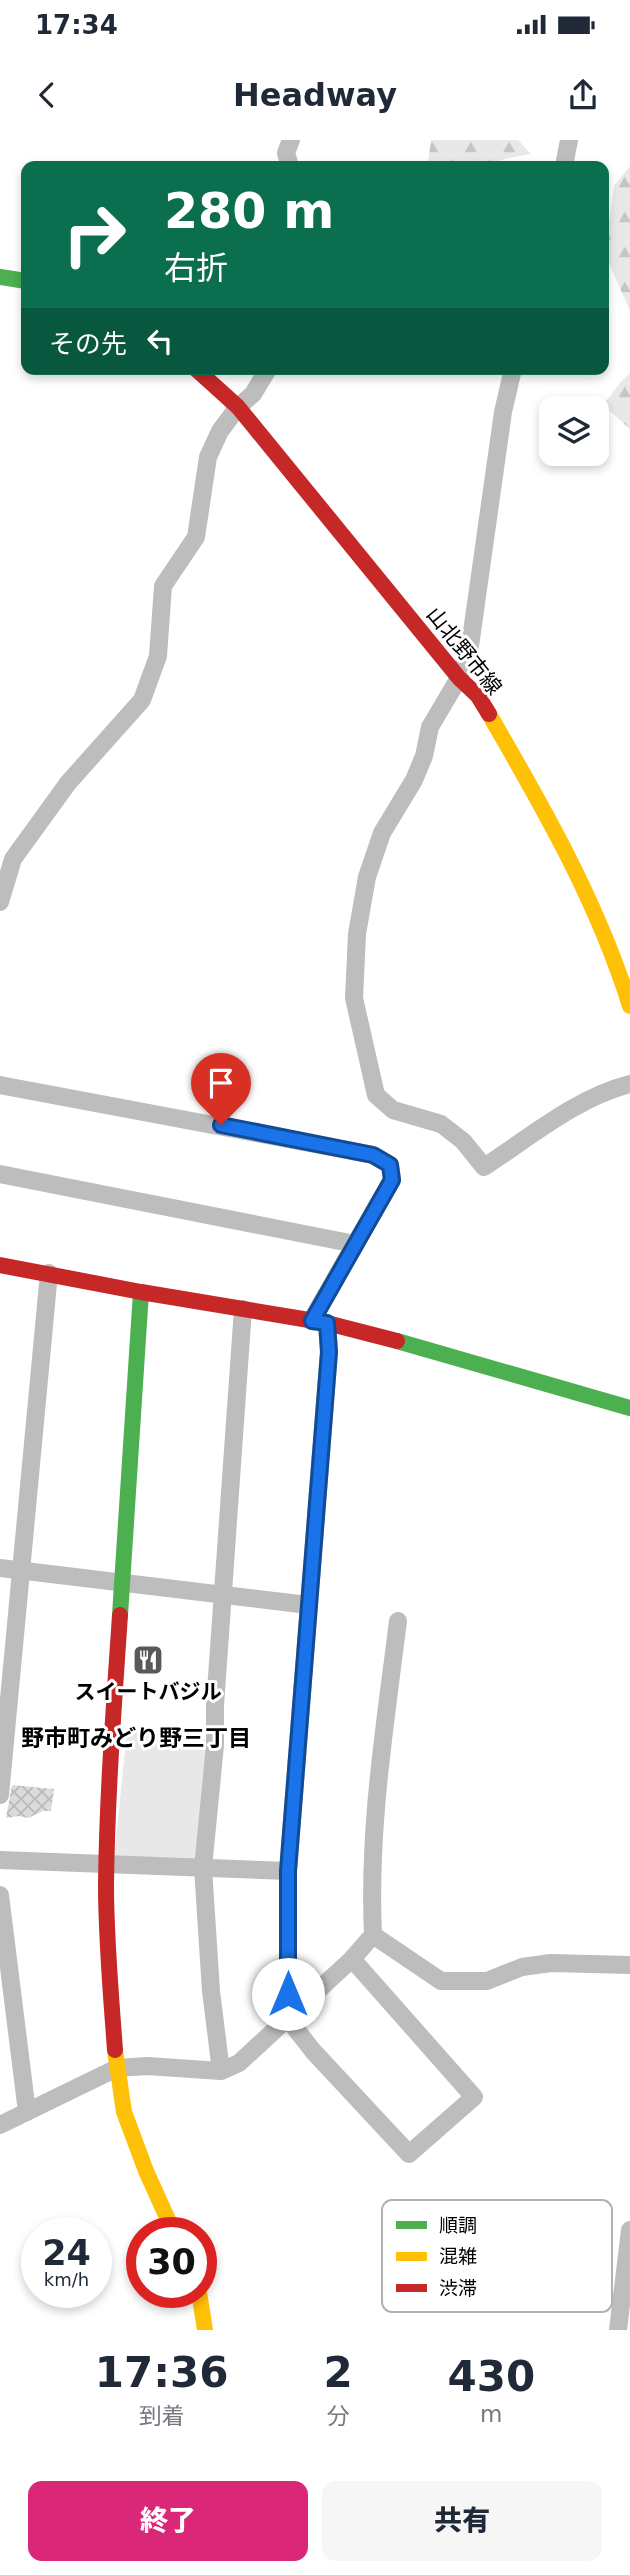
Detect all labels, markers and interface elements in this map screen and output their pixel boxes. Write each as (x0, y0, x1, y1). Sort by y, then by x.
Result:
text: 17:34 (35, 10, 118, 40)
icon: back (28, 76, 66, 114)
text: Headway (233, 76, 397, 114)
icon: share (564, 76, 602, 114)
text: 280 m (164, 183, 334, 240)
icon: right (49, 189, 140, 280)
text: 右折 (164, 249, 228, 287)
icon: left (141, 322, 179, 360)
text: その先 (49, 329, 127, 359)
map controls (539, 396, 609, 466)
button: layers (539, 396, 609, 466)
street label: 山北野市線 (422, 603, 506, 699)
pin (191, 1053, 251, 1125)
icon: arrive (202, 1064, 240, 1102)
restaurant icon: スイートバジル (131, 1643, 165, 1677)
place label: スイートバジル (75, 1680, 222, 1704)
district label: 野市町みどり野三丁目 (21, 1725, 251, 1751)
position arrow (251, 1957, 325, 2031)
legend (382, 2200, 612, 2312)
text: 順調 (439, 2214, 477, 2236)
speed limit sign: 30 (126, 2217, 217, 2308)
text: 24 (42, 2233, 91, 2273)
text: 混雑 (439, 2245, 477, 2267)
text: km/h (44, 2269, 89, 2290)
text: 渋滞 (439, 2277, 477, 2299)
text: 17:36 (95, 2348, 229, 2397)
text: 2 (323, 2348, 353, 2397)
text: 430 (447, 2352, 535, 2401)
text: m (480, 2401, 503, 2427)
text: 到着 (139, 2403, 185, 2429)
text: 分 (327, 2403, 350, 2429)
button: 終了 (28, 2481, 308, 2561)
button: 共有 (322, 2481, 602, 2561)

